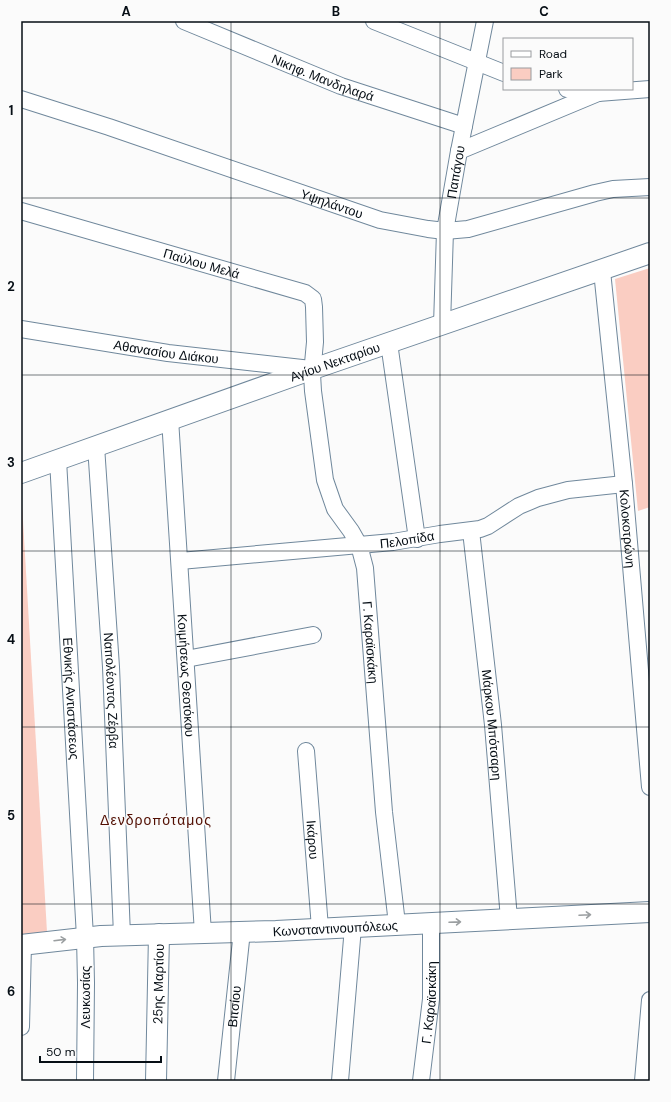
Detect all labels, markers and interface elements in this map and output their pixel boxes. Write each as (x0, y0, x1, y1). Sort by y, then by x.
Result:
text: A (121, 3, 131, 20)
text: B (332, 3, 340, 20)
text: C (539, 3, 549, 20)
legend (503, 38, 633, 90)
text: Road (539, 46, 567, 62)
street label: Νικηφ. Μανδηλαρά (269, 50, 377, 105)
text: Park (539, 66, 563, 82)
text: 1 (9, 102, 13, 119)
street label: Παπάγου (443, 144, 469, 200)
street label: Υψηλάντου (298, 185, 365, 223)
street label: Παύλου Μελά (161, 245, 242, 283)
text: 2 (7, 278, 15, 295)
street label: Αθανασίου Διάκου (112, 336, 220, 368)
street label: Αγίου Νεκταρίου (288, 339, 382, 386)
text: 3 (7, 454, 15, 471)
street label: Κολοκοτρώνη (615, 489, 639, 569)
street label: Πελοπίδα (379, 527, 436, 552)
street label: Γ. Καραϊσκάκη (359, 601, 382, 684)
street label: Κοιμήσεως Θεοτόκου (174, 614, 198, 737)
text: 4 (7, 631, 15, 648)
street label: Ναπολέοντος Ζέρβα (100, 632, 122, 749)
street label: Εθνικής Αντιστάσεως (59, 637, 83, 760)
street label: Μάρκου Μπότσαρη (478, 669, 506, 781)
text: 5 (7, 807, 15, 824)
district label: Δενδροπόταμος (100, 811, 212, 829)
street label: Ικάρου (302, 820, 323, 860)
one-way arrow (578, 912, 591, 919)
street label: Κωνσταντινουπόλεως (272, 917, 398, 940)
one-way arrow (448, 918, 461, 926)
one-way arrow (53, 936, 66, 944)
street label: 25ης Μαρτίου (149, 944, 168, 1024)
street label: Γ. Καραϊσκάκη (418, 961, 440, 1045)
street label: Λευκωσίας (77, 966, 94, 1028)
text: 6 (7, 983, 15, 1000)
street label: Βιτσίου (224, 985, 245, 1028)
scale bar (40, 1038, 161, 1064)
text: 50 m (46, 1044, 75, 1060)

